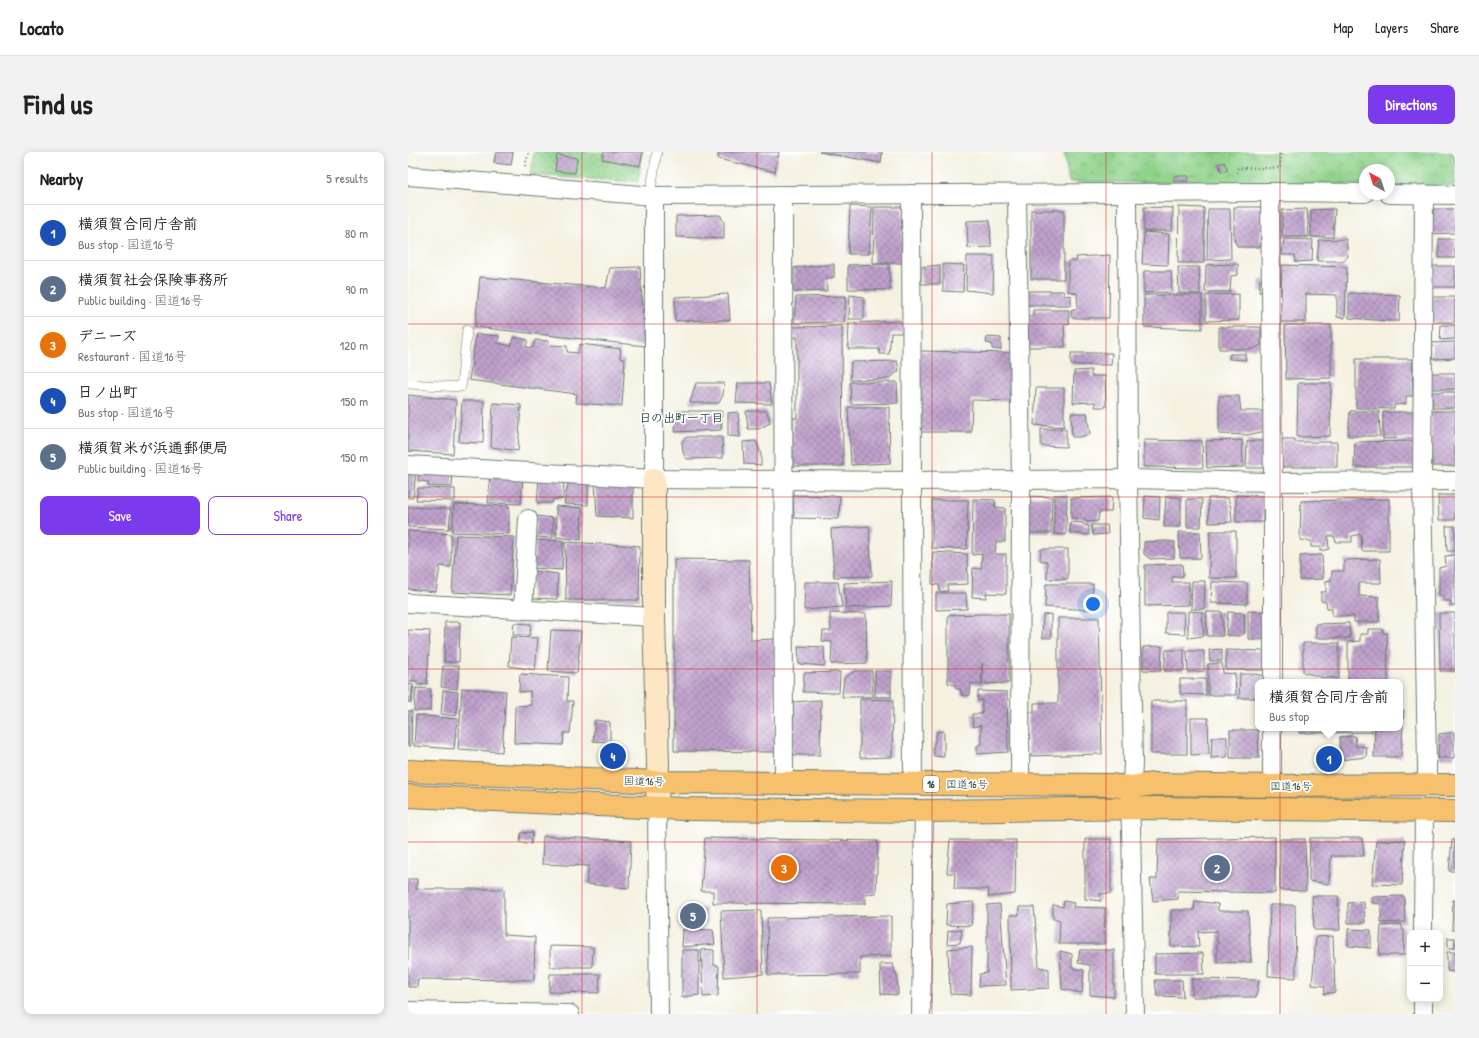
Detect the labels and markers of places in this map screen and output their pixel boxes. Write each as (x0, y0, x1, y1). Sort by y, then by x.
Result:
pin: 4 (600, 741, 626, 771)
pin: 1 (1316, 744, 1342, 774)
pin: 3 (771, 853, 797, 883)
pin: 2 (1204, 853, 1230, 883)
pin: 5 (680, 901, 706, 931)

